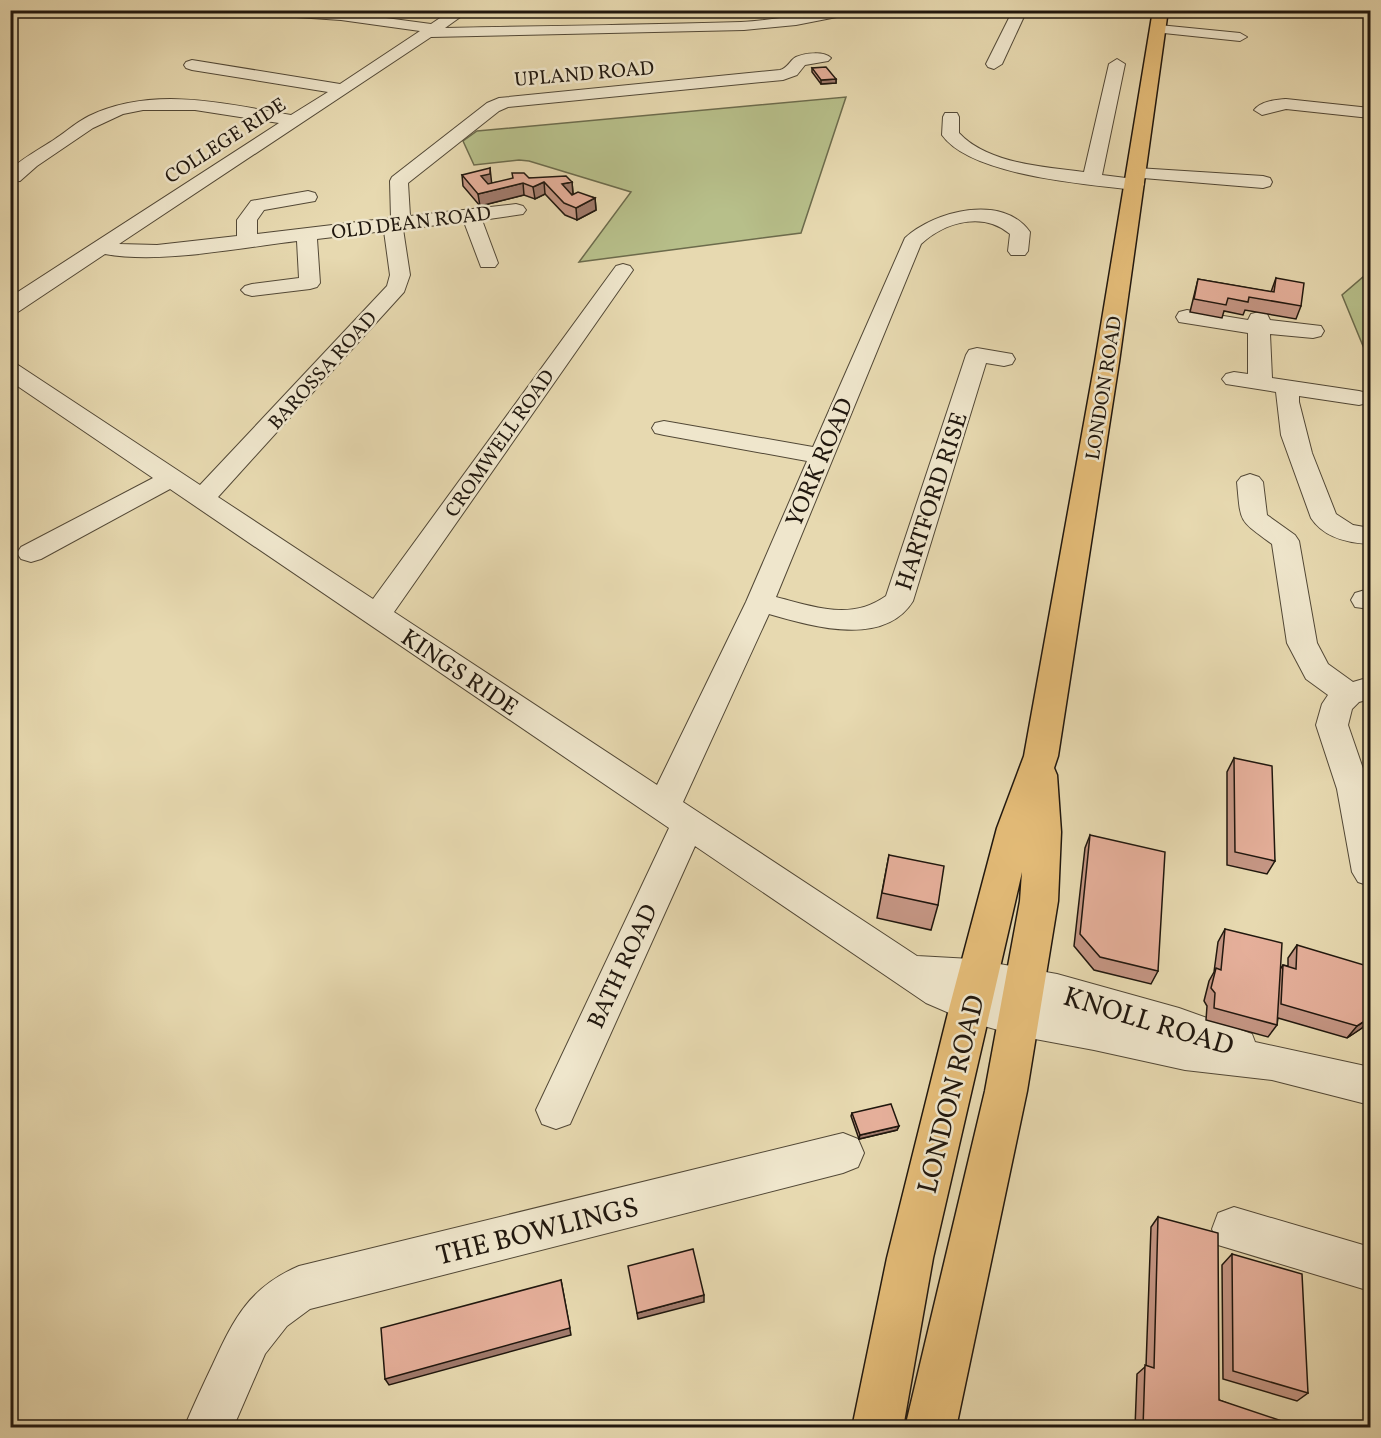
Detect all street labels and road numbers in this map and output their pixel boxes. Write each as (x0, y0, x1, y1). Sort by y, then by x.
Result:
street label: UPLAND ROAD (513, 55, 655, 95)
street label: COLLEGE RIDE (160, 92, 292, 191)
street label: OLD DEAN ROAD (330, 200, 493, 248)
street label: BAROSSA ROAD (263, 306, 384, 437)
street label: LONDON ROAD (1080, 314, 1130, 462)
street label: CROMWELL ROAD (439, 365, 562, 524)
street label: YORK ROAD (778, 393, 863, 533)
street label: HARTFORD RISE (888, 408, 978, 595)
street label: KINGS RIDE (393, 622, 524, 726)
street label: BATH ROAD (580, 899, 667, 1035)
street label: KNOLL ROAD (1058, 978, 1238, 1067)
street label: LONDON ROAD (909, 991, 996, 1198)
street label: THE BOWLINGS (432, 1188, 643, 1276)

